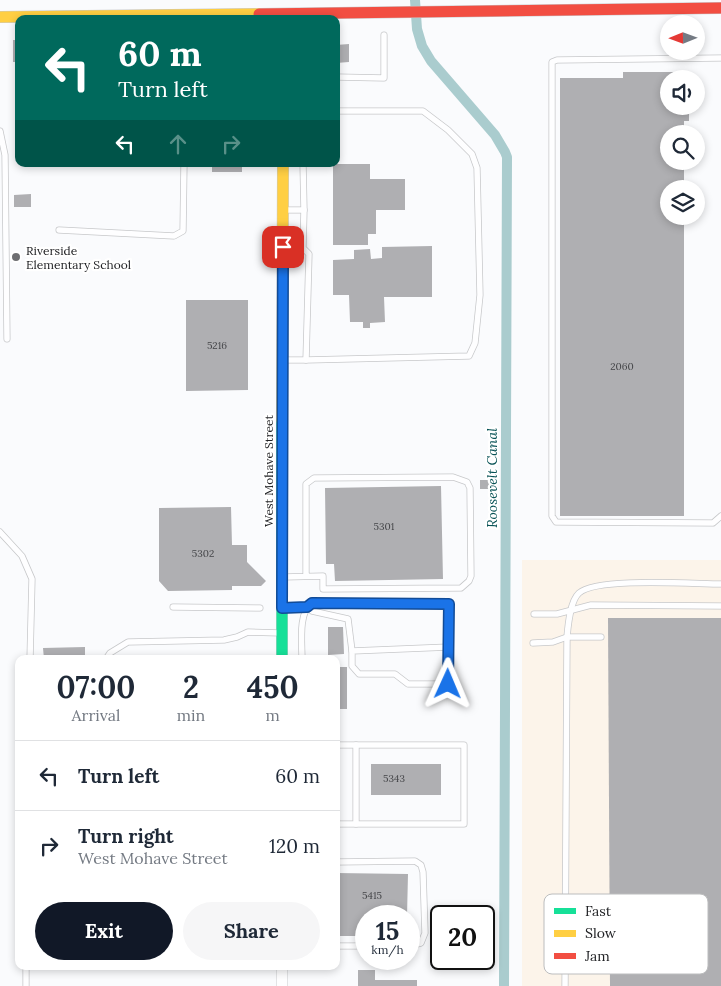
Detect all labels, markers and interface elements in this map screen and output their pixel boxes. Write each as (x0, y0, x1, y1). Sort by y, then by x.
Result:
north arrow (660, 15, 705, 60)
map controls (660, 15, 705, 225)
text: 60 m (118, 31, 202, 76)
icon: left (35, 35, 100, 100)
button: sound (660, 70, 705, 115)
text: Turn left (118, 75, 208, 103)
button: search (660, 125, 705, 170)
icon: left (111, 130, 139, 158)
icon: ahead (164, 130, 192, 158)
icon: right (217, 130, 245, 158)
button: layers (660, 180, 705, 225)
pin (262, 226, 304, 268)
icon: arrive (269, 233, 297, 261)
place label: Riverside Elementary School (26, 243, 131, 272)
marker: Riverside Elementary School (10, 251, 22, 263)
house number: 5216 (207, 339, 227, 352)
house number: 2060 (610, 360, 634, 373)
street label: West Mohave Street (261, 415, 276, 527)
water label: Roosevelt Canal (483, 428, 501, 528)
house number: 5301 (374, 520, 395, 533)
house number: 5302 (192, 547, 214, 560)
position arrow (421, 657, 473, 709)
text: 07:00 (56, 668, 135, 706)
text: 2 (183, 668, 199, 706)
text: 450 (247, 668, 298, 706)
text: Arrival (71, 705, 120, 725)
text: min (177, 705, 205, 725)
text: m (265, 705, 280, 725)
icon: left (35, 762, 63, 790)
text: Turn left (78, 764, 159, 788)
text: 60 m (275, 764, 320, 788)
house number: 5343 (383, 772, 405, 785)
text: Turn right (78, 824, 174, 848)
icon: right (35, 832, 63, 860)
text: 120 m (269, 834, 320, 858)
text: West Mohave Street (78, 848, 228, 868)
house number: 5415 (362, 889, 382, 902)
legend (544, 894, 708, 974)
button: Exit (35, 902, 173, 960)
button: Share (183, 902, 320, 960)
text: Fast (585, 902, 612, 920)
speed limit sign: 20 (430, 905, 495, 970)
text: 15 (376, 915, 399, 947)
text: Slow (585, 924, 617, 942)
text: km/h (371, 942, 404, 957)
text: Jam (584, 947, 610, 965)

